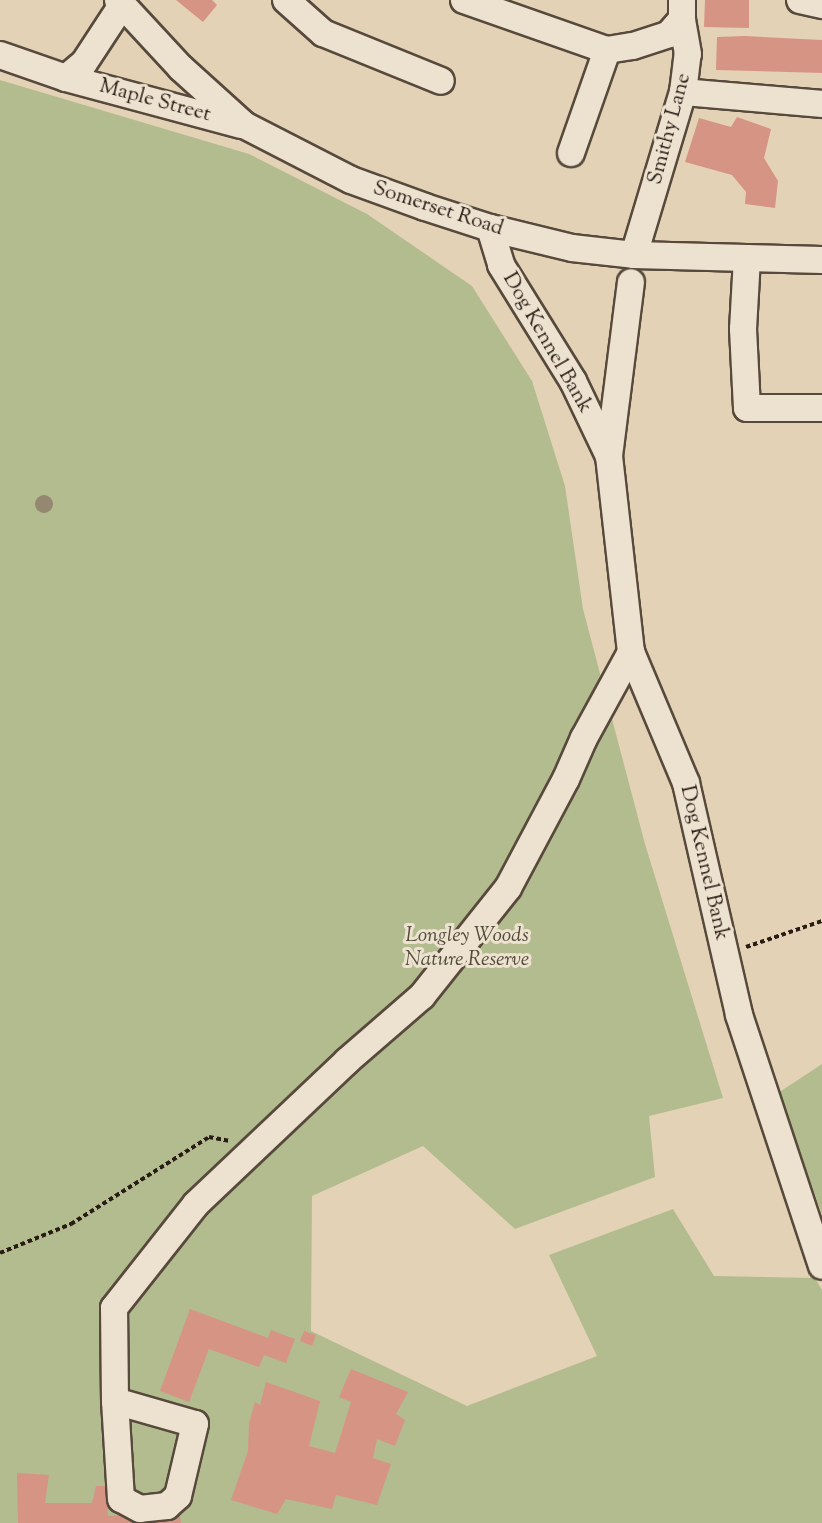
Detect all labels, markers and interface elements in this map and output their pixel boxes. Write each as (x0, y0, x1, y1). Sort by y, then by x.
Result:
street label: Smithy Lane (643, 71, 697, 187)
street label: Maple Street (96, 74, 214, 128)
street label: Somerset Road (370, 176, 506, 242)
street label: Dog Kennel Bank (497, 268, 597, 418)
street label: Dog Kennel Bank (674, 783, 734, 943)
park label: Longley Woods Nature Reserve (405, 923, 529, 973)

